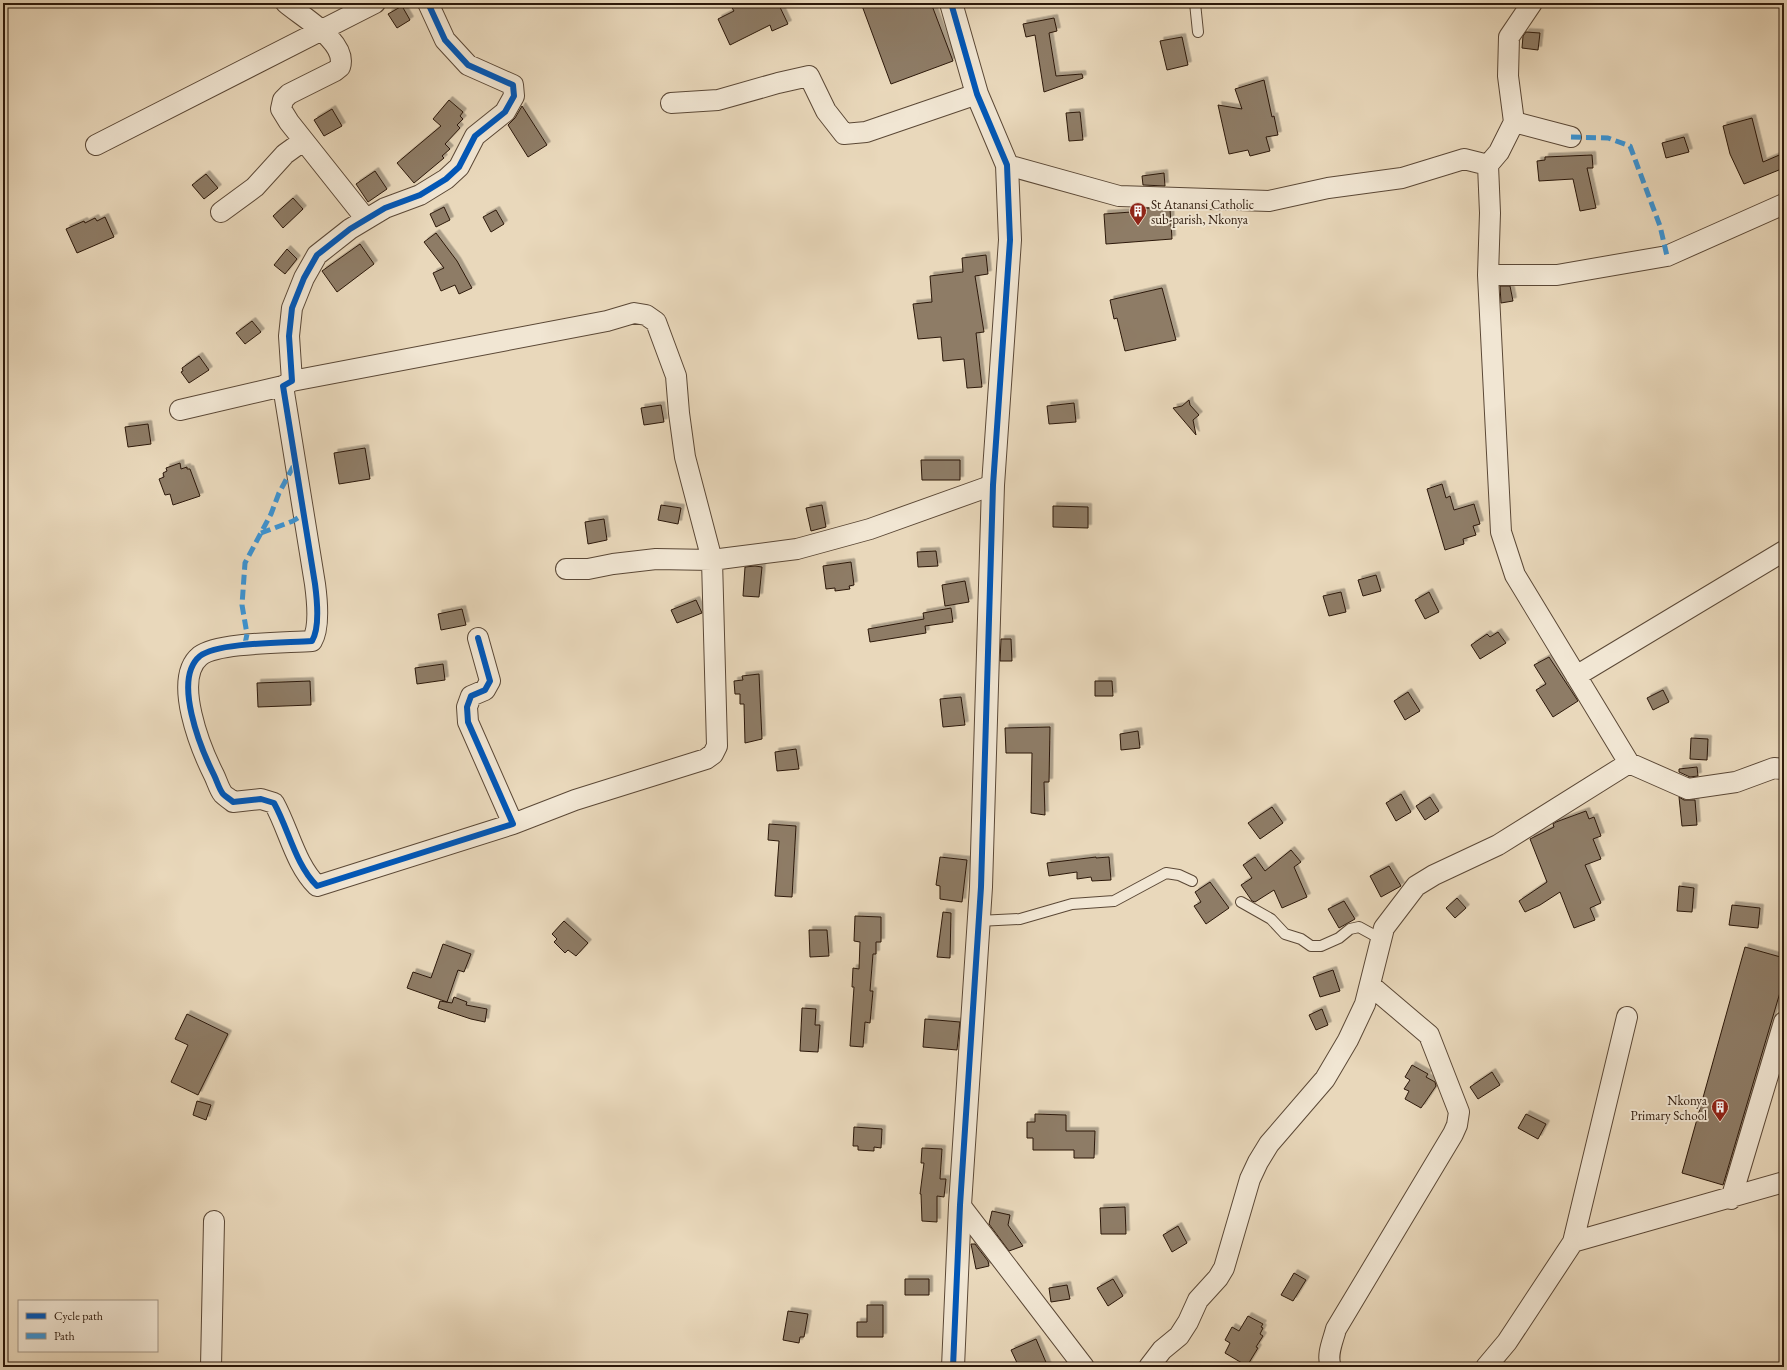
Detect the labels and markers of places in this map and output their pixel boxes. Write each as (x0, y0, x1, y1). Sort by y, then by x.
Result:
place label: St Atanansi Catholic sub-parish, Nkonya (1151, 196, 1254, 228)
building icon: St Atanansi Catholic sub-parish, Nkonya (1128, 201, 1148, 226)
place label: Nkonya Primary School (1631, 1092, 1708, 1124)
building icon: Nkonya Primary School (1710, 1097, 1730, 1122)

